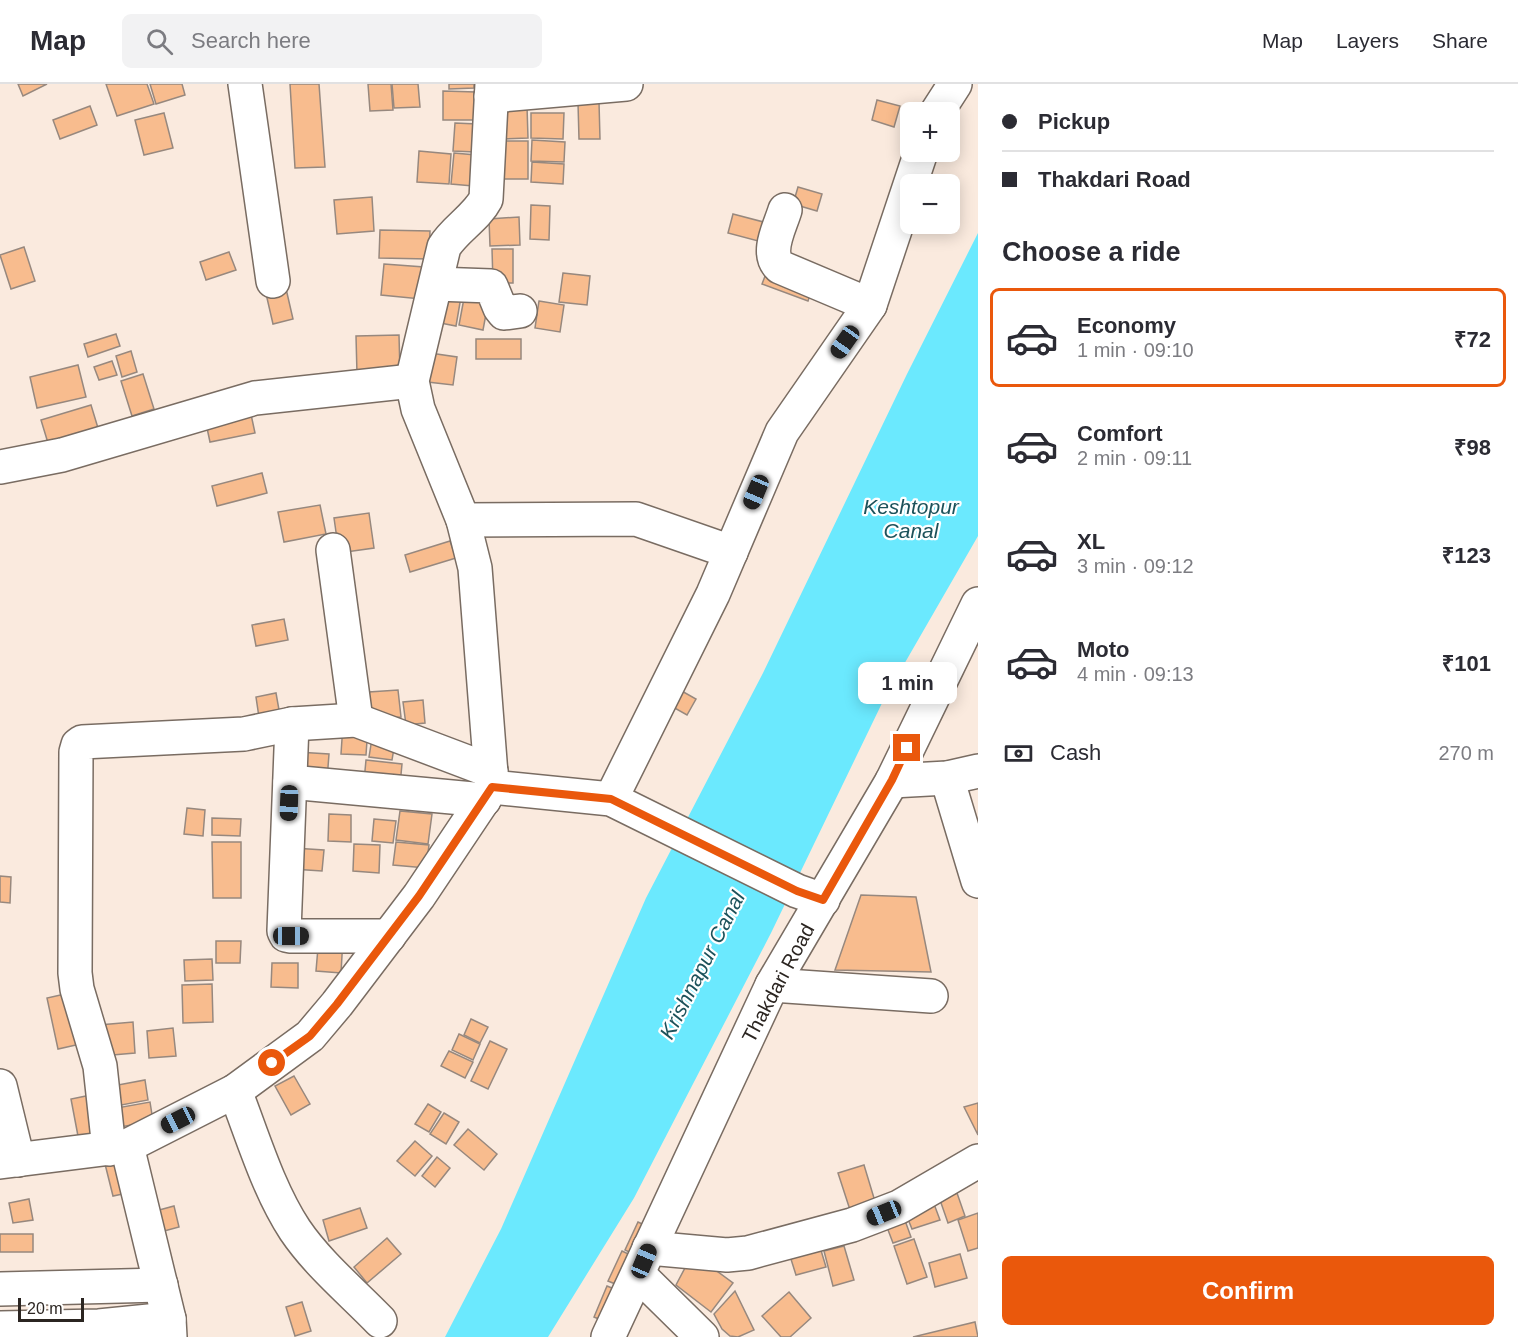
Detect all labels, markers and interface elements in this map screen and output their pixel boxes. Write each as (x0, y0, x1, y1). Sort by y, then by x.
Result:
search box (122, 14, 542, 68)
text: Map (30, 25, 86, 56)
icon: search (143, 25, 176, 58)
text: Search here (191, 28, 311, 53)
text: Map (1262, 29, 1303, 52)
text: Layers (1336, 29, 1399, 52)
text: Share (1432, 29, 1488, 52)
map controls (900, 102, 960, 234)
button: + (900, 102, 960, 162)
text: Pickup (1038, 109, 1110, 134)
text: Thakdari Road (1038, 167, 1191, 192)
button: − (900, 174, 960, 234)
text: Choose a ride (1002, 237, 1181, 267)
icon: car (1005, 311, 1059, 365)
text: Economy (1077, 313, 1176, 338)
car (827, 322, 863, 362)
text: ₹72 (1454, 327, 1491, 352)
text: 1 min · 09:10 (1077, 339, 1194, 361)
icon: car (1005, 419, 1059, 473)
text: Comfort (1077, 421, 1163, 446)
text: ₹98 (1454, 435, 1491, 460)
text: 2 min · 09:11 (1077, 447, 1192, 469)
car (741, 472, 771, 512)
water label: Keshtopur Canal (863, 495, 960, 542)
icon: car (1005, 527, 1059, 581)
text: XL (1077, 529, 1105, 554)
text: ₹123 (1442, 543, 1491, 568)
text: 3 min · 09:12 (1077, 555, 1194, 577)
icon: car (1005, 635, 1059, 689)
text: Moto (1077, 637, 1130, 662)
text: ₹101 (1442, 651, 1491, 676)
callout: 1 min (858, 661, 956, 703)
text: 4 min · 09:13 (1077, 663, 1194, 685)
text: 1 min (881, 672, 934, 694)
route end (893, 734, 920, 761)
icon: cash (1002, 737, 1035, 770)
text: Cash (1050, 740, 1101, 765)
text: 270 m (1438, 742, 1494, 764)
car (279, 785, 299, 821)
water label: Krishnapur Canal (655, 886, 750, 1043)
street label: Thakdari Road (737, 920, 819, 1046)
car (273, 927, 309, 945)
route start (258, 1049, 285, 1076)
car (158, 1104, 198, 1136)
car (864, 1198, 904, 1228)
car (629, 1241, 659, 1281)
button: Confirm (1002, 1256, 1494, 1325)
scale bar (18, 1295, 84, 1322)
text: 20 m (27, 1300, 63, 1317)

